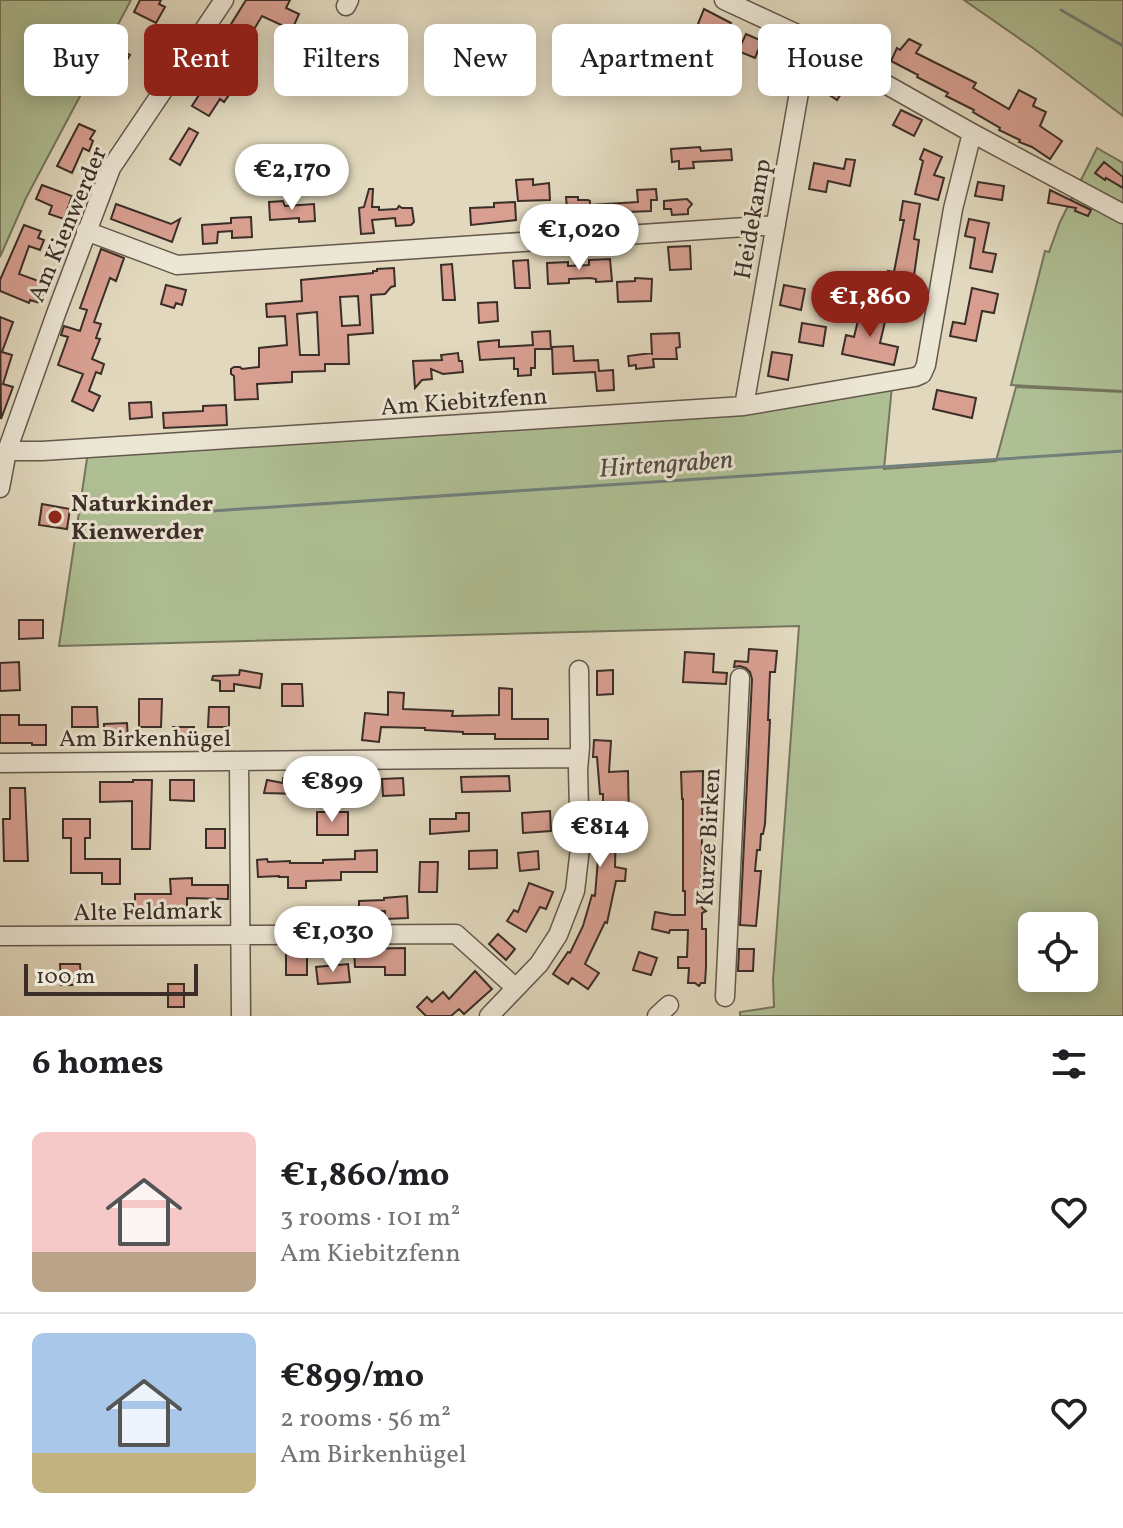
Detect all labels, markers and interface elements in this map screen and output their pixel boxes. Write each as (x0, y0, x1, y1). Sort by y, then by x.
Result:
chip: Buy (24, 24, 128, 96)
chip: Rent (144, 24, 258, 96)
chip: Filters (274, 24, 408, 96)
chip: New (424, 24, 536, 96)
chip: Apartment (552, 24, 742, 96)
chip: House (758, 24, 891, 96)
street label: Am Kienwerder (21, 142, 117, 308)
pin: €2,170 (227, 144, 357, 212)
text: €2,170 (253, 152, 331, 188)
street label: Heidekamp (727, 157, 781, 282)
pin: €1,020 (514, 204, 644, 272)
text: €1,020 (538, 212, 620, 248)
pin: €1,860 (805, 271, 935, 339)
text: €1,860 (829, 279, 911, 315)
street label: Am Kiebitzfenn (380, 380, 549, 426)
water label: Hirtengraben (598, 442, 734, 488)
place label: Naturkinder Kienwerder (71, 488, 213, 550)
marker: Naturkinder Kienwerder (46, 508, 64, 526)
street label: Am Birkenhügel (59, 723, 231, 757)
pin: €899 (285, 756, 379, 824)
text: €899 (301, 764, 363, 800)
street label: Kurze Birken (689, 767, 731, 907)
pin: €814 (553, 801, 647, 869)
text: €814 (570, 809, 630, 845)
street label: Alte Feldmark (73, 895, 223, 931)
pin: €1,030 (268, 906, 398, 974)
map controls (1018, 912, 1098, 992)
button: locate (1018, 912, 1098, 992)
text: €1,030 (292, 914, 374, 950)
scale bar (24, 960, 198, 996)
text: 100 m (36, 962, 95, 993)
text: 6 homes (32, 1041, 164, 1088)
icon: filters (1047, 1042, 1091, 1086)
text: €1,860/mo (280, 1153, 450, 1200)
icon: home (96, 1164, 192, 1260)
icon: heart (1047, 1190, 1091, 1234)
text: 3 rooms · 101 m² (280, 1200, 460, 1236)
text: Am Kiebitzfenn (280, 1236, 461, 1272)
text: €899/mo (280, 1354, 424, 1401)
icon: home (96, 1365, 192, 1461)
icon: heart (1047, 1391, 1091, 1435)
text: 2 rooms · 56 m² (280, 1401, 451, 1437)
text: Am Birkenhügel (280, 1437, 467, 1473)

